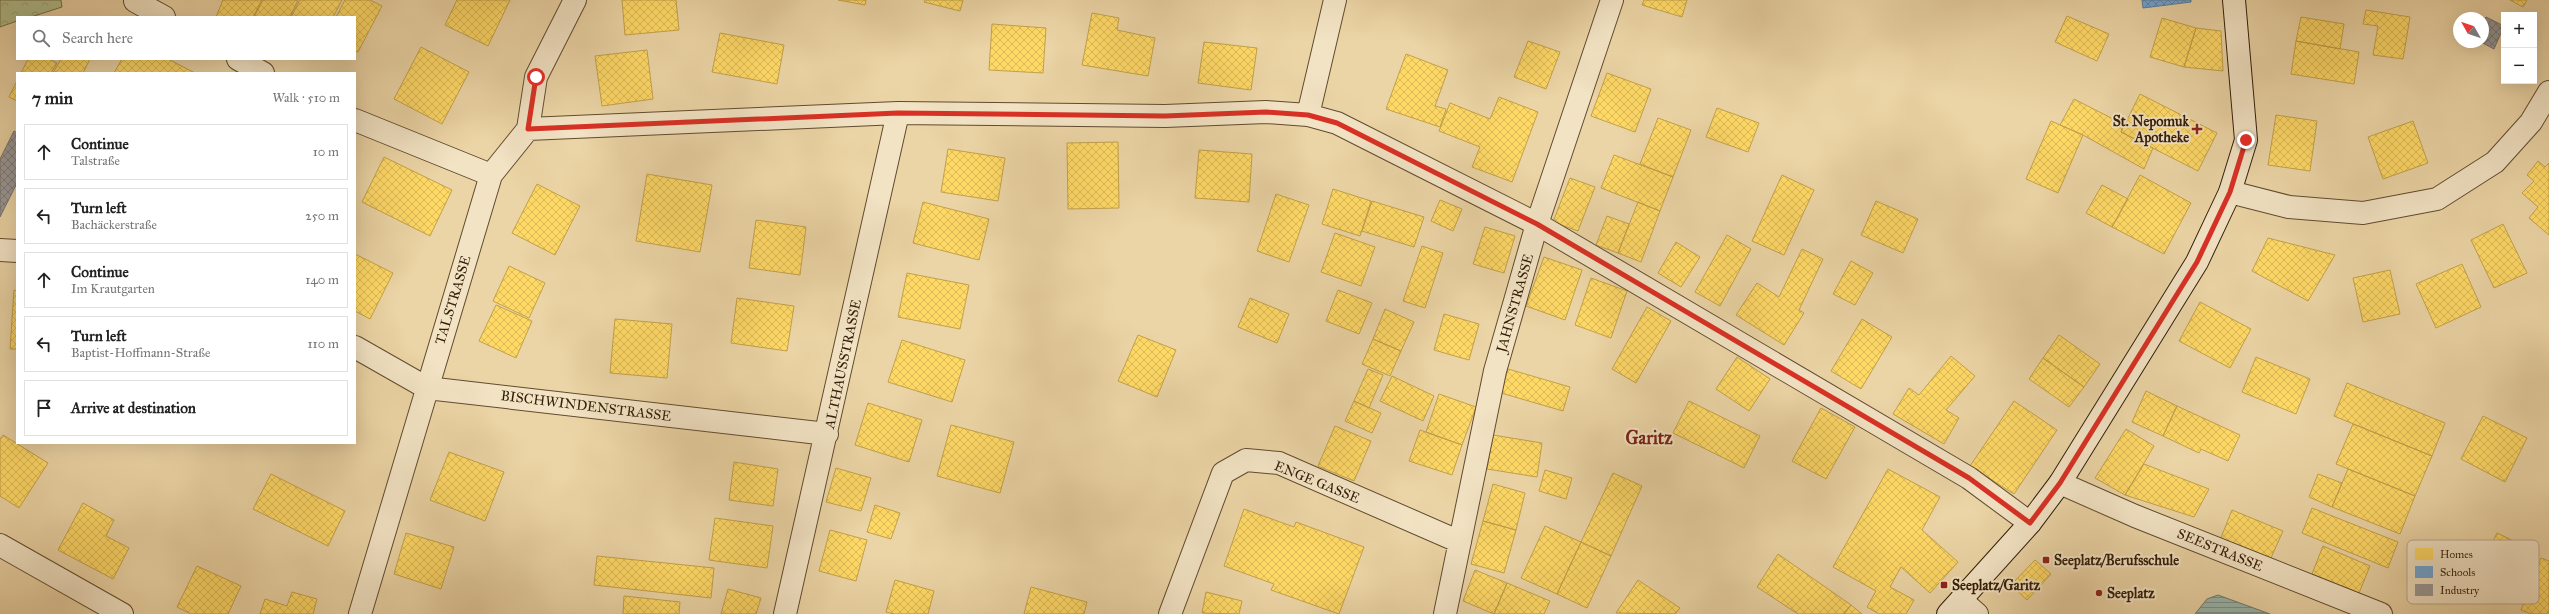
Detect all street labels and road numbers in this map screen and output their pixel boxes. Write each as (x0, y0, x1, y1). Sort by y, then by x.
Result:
street label: JAHNSTRASSE (1492, 252, 1538, 357)
street label: TALSTRASSE (431, 253, 475, 347)
street label: ALTHAUSSTRASSE (821, 298, 865, 431)
street label: BISCHWINDENSTRASSE (500, 387, 672, 425)
street label: ENGE GASSE (1272, 457, 1362, 507)
street label: SEESTRASSE (2175, 525, 2265, 575)

